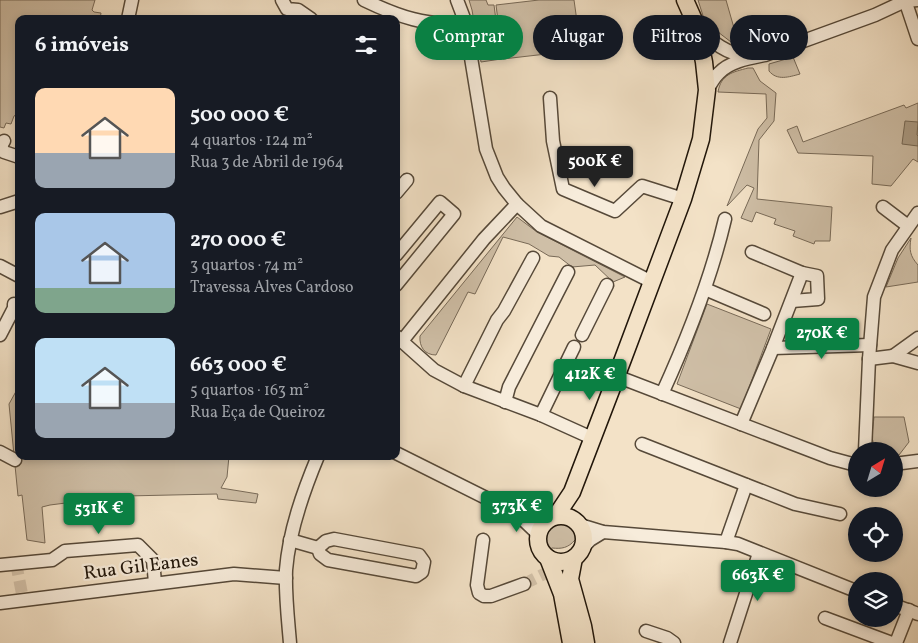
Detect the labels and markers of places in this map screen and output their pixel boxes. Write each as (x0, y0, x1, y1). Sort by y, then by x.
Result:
pin: 500K € (554, 146, 636, 188)
pin: 270K € (781, 318, 863, 360)
pin: 412K € (549, 358, 631, 401)
pin: 373K € (476, 490, 558, 533)
pin: 531K € (58, 492, 140, 535)
pin: 663K € (717, 560, 799, 602)

